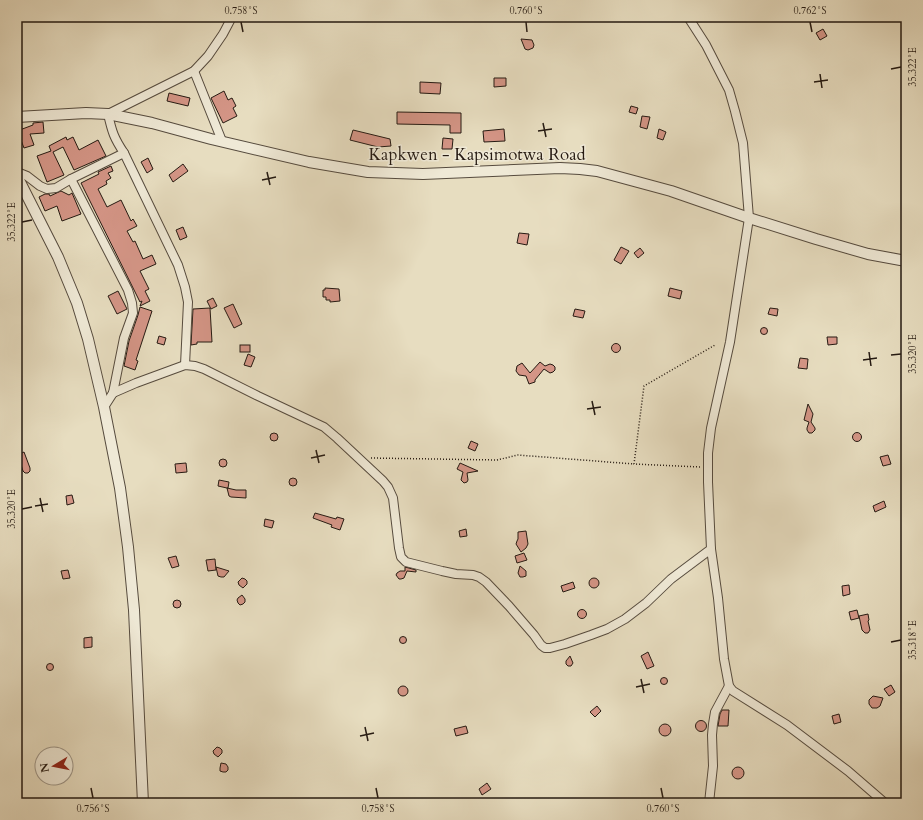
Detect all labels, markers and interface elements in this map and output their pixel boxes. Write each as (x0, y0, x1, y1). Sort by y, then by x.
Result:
text: 0.758°S (224, 4, 258, 18)
text: 0.760°S (509, 4, 543, 18)
text: 0.762°S (793, 4, 827, 18)
text: 35.322°E (906, 47, 920, 87)
street label: Kapkwen - Kapsimotwa Road (368, 143, 586, 166)
text: 35.322°E (5, 202, 19, 242)
text: 35.320°E (906, 334, 920, 374)
text: 35.320°E (5, 489, 19, 529)
text: 35.318°E (906, 620, 920, 660)
north arrow (34, 746, 74, 786)
text: N (36, 761, 53, 774)
text: 0.756°S (76, 802, 110, 816)
text: 0.758°S (361, 802, 395, 816)
text: 0.760°S (646, 802, 680, 816)

